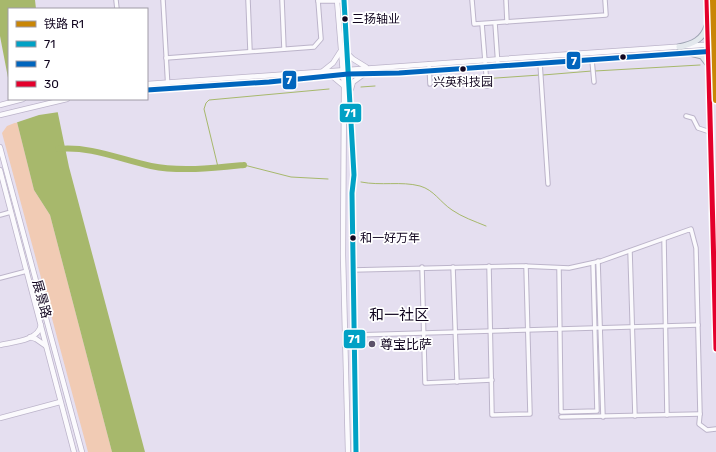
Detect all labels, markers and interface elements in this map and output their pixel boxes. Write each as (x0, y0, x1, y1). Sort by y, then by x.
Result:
legend (8, 8, 148, 100)
place label: 三扬轴业 (352, 12, 400, 26)
marker: 三扬轴业 (340, 14, 350, 24)
text: 铁路 R1 (44, 17, 84, 31)
text: 71 (44, 37, 55, 51)
line badge: 7 (566, 51, 581, 70)
unlabelled marker (618, 52, 628, 62)
text: 7 (571, 55, 578, 68)
text: 7 (44, 57, 50, 71)
marker: 兴英科技园 (458, 64, 468, 74)
line badge: 7 (282, 70, 297, 90)
text: 7 (286, 74, 293, 87)
place label: 兴英科技园 (433, 75, 493, 89)
text: 30 (44, 77, 59, 91)
line badge: 71 (339, 103, 362, 123)
text: 71 (344, 107, 356, 120)
place label: 和一好万年 (360, 231, 420, 245)
marker: 和一好万年 (348, 233, 358, 243)
street label: 展景路 (30, 278, 54, 320)
district label: 和一社区 (369, 306, 429, 324)
line badge: 71 (343, 329, 366, 349)
text: 71 (348, 333, 360, 346)
place label: 尊宝比萨 (380, 337, 432, 352)
marker: 尊宝比萨 (367, 339, 377, 349)

